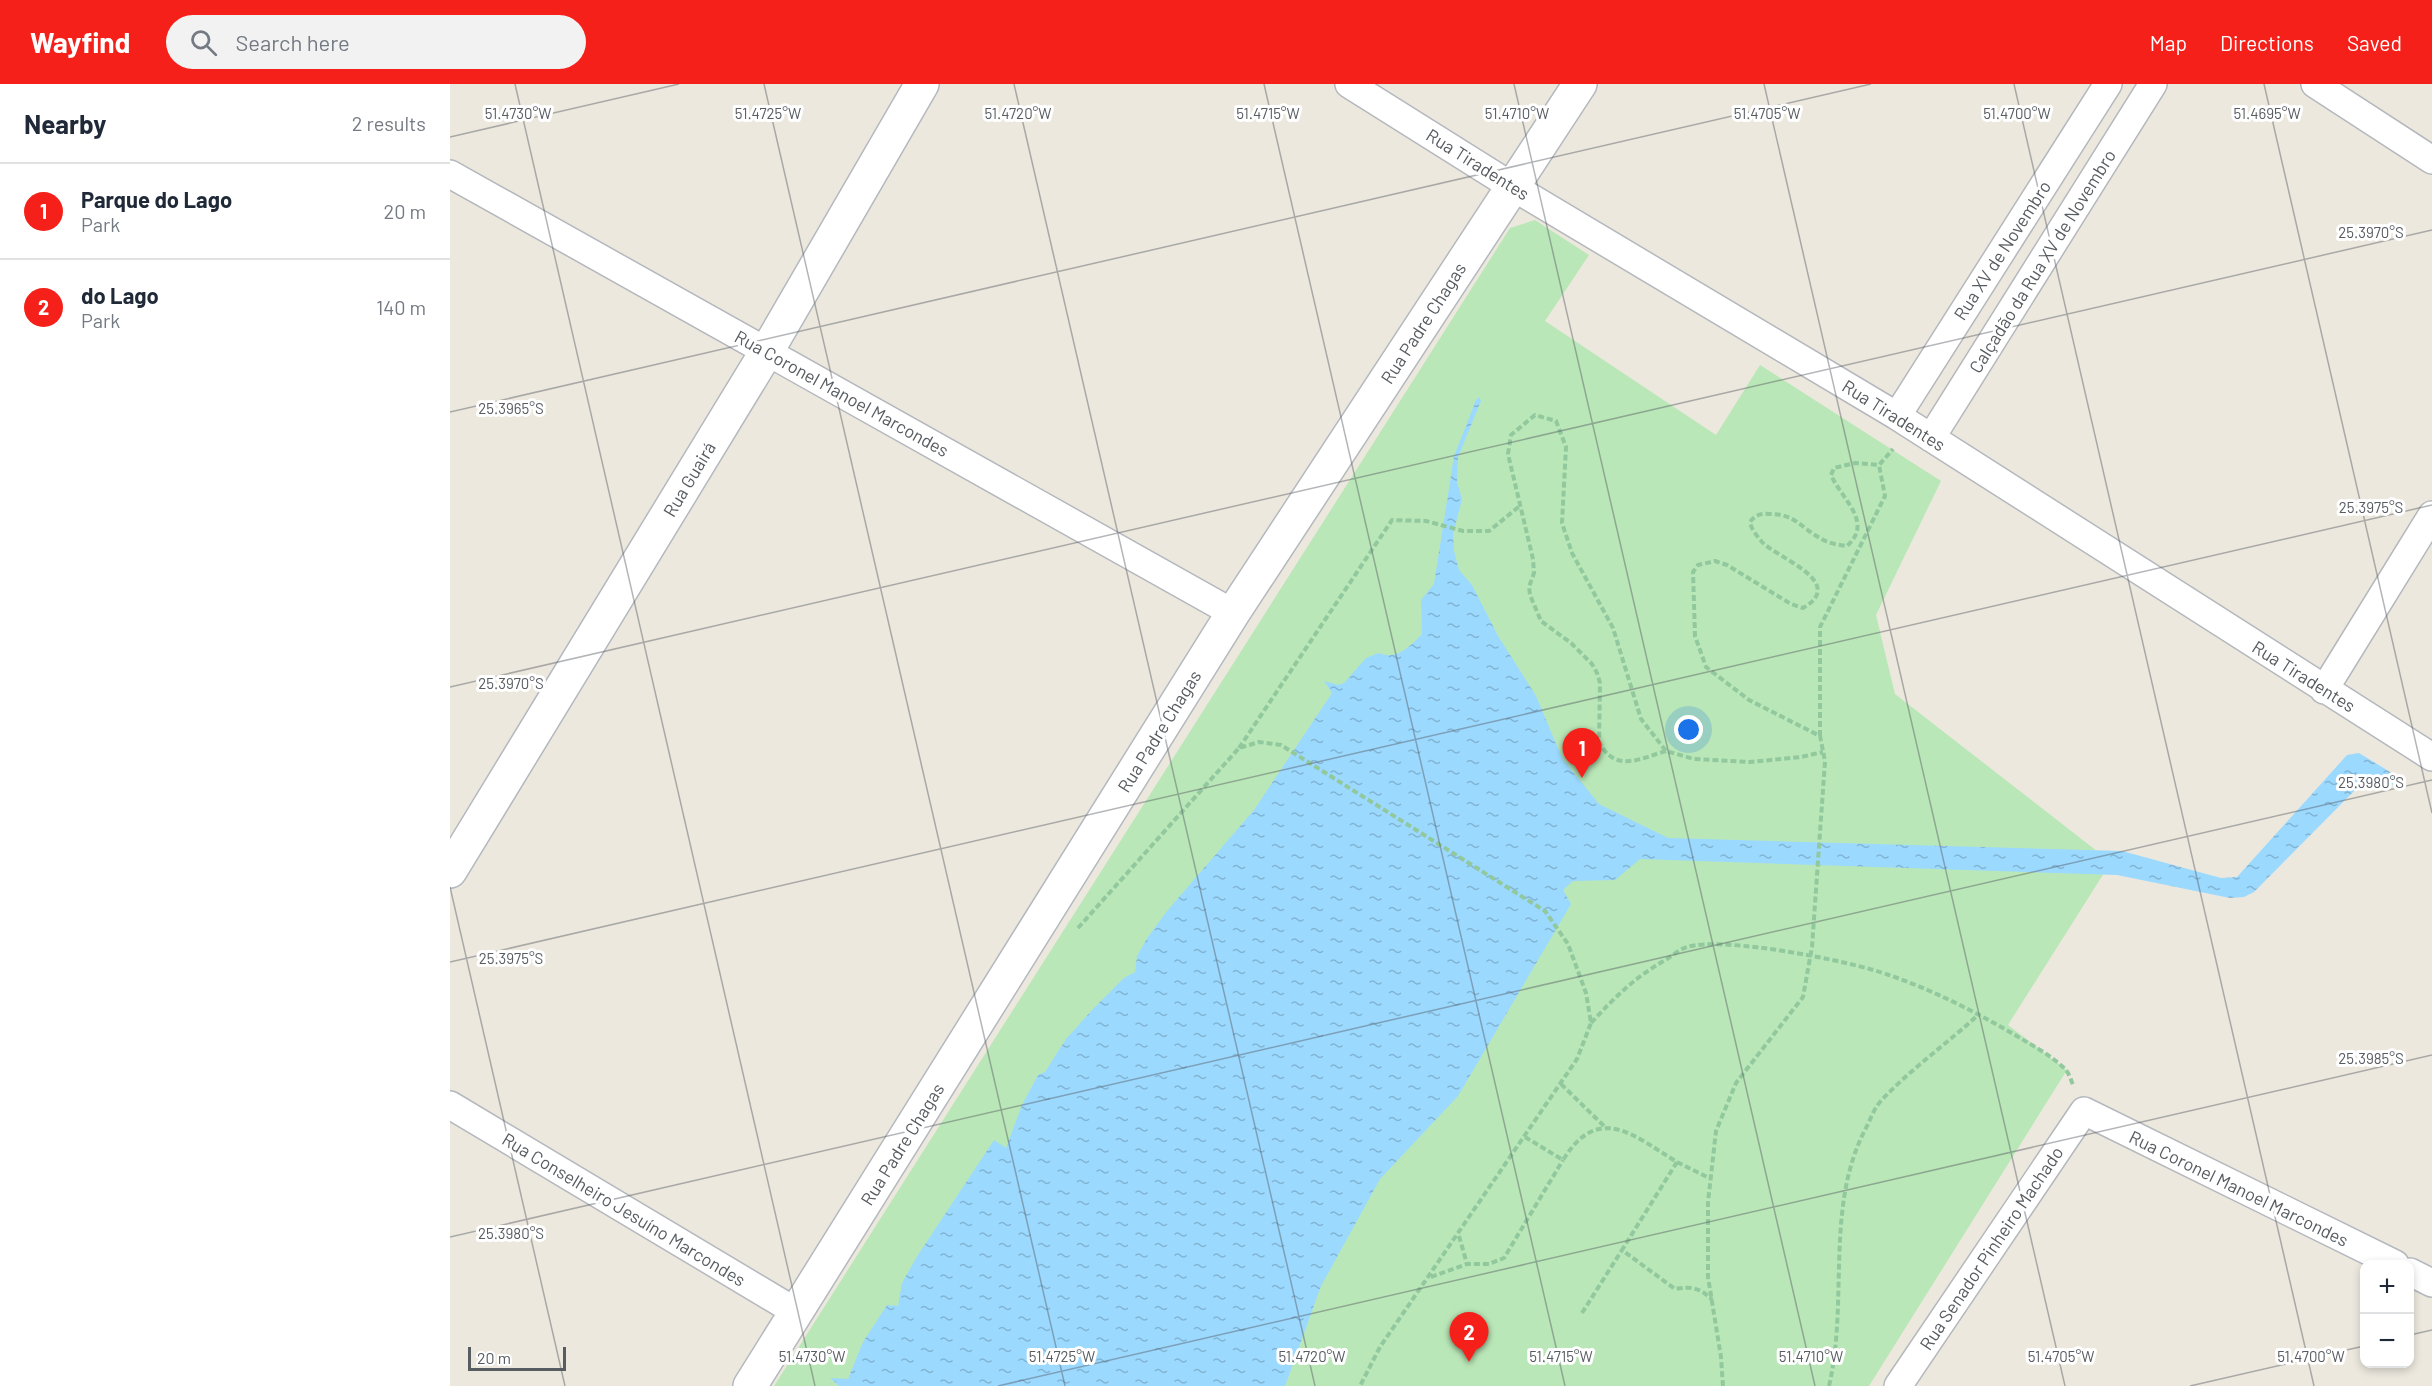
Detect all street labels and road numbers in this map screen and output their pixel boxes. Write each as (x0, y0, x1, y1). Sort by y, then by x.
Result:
street label: Rua Tiradentes (1422, 124, 1534, 204)
street label: Calçadão da Rua XV de Novembro (1964, 145, 2120, 377)
street label: Rua XV de Novembro (1949, 176, 2055, 324)
street label: Rua Padre Chagas (1376, 258, 1470, 388)
street label: Rua Coronel Manoel Marcondes (731, 325, 953, 461)
street label: Rua Tiradentes (1838, 375, 1950, 455)
street label: Rua Guairá (658, 437, 720, 521)
street label: Rua Tiradentes (2248, 636, 2360, 716)
street label: Rua Padre Chagas (1113, 666, 1205, 796)
street label: Rua Padre Chagas (856, 1079, 948, 1209)
street label: Rua Coronel Manoel Marcondes (2126, 1125, 2352, 1251)
street label: Rua Conselheiro Jesuíno Marcondes (498, 1127, 750, 1291)
street label: Rua Senador Pinheiro Machado (1915, 1142, 2067, 1354)

